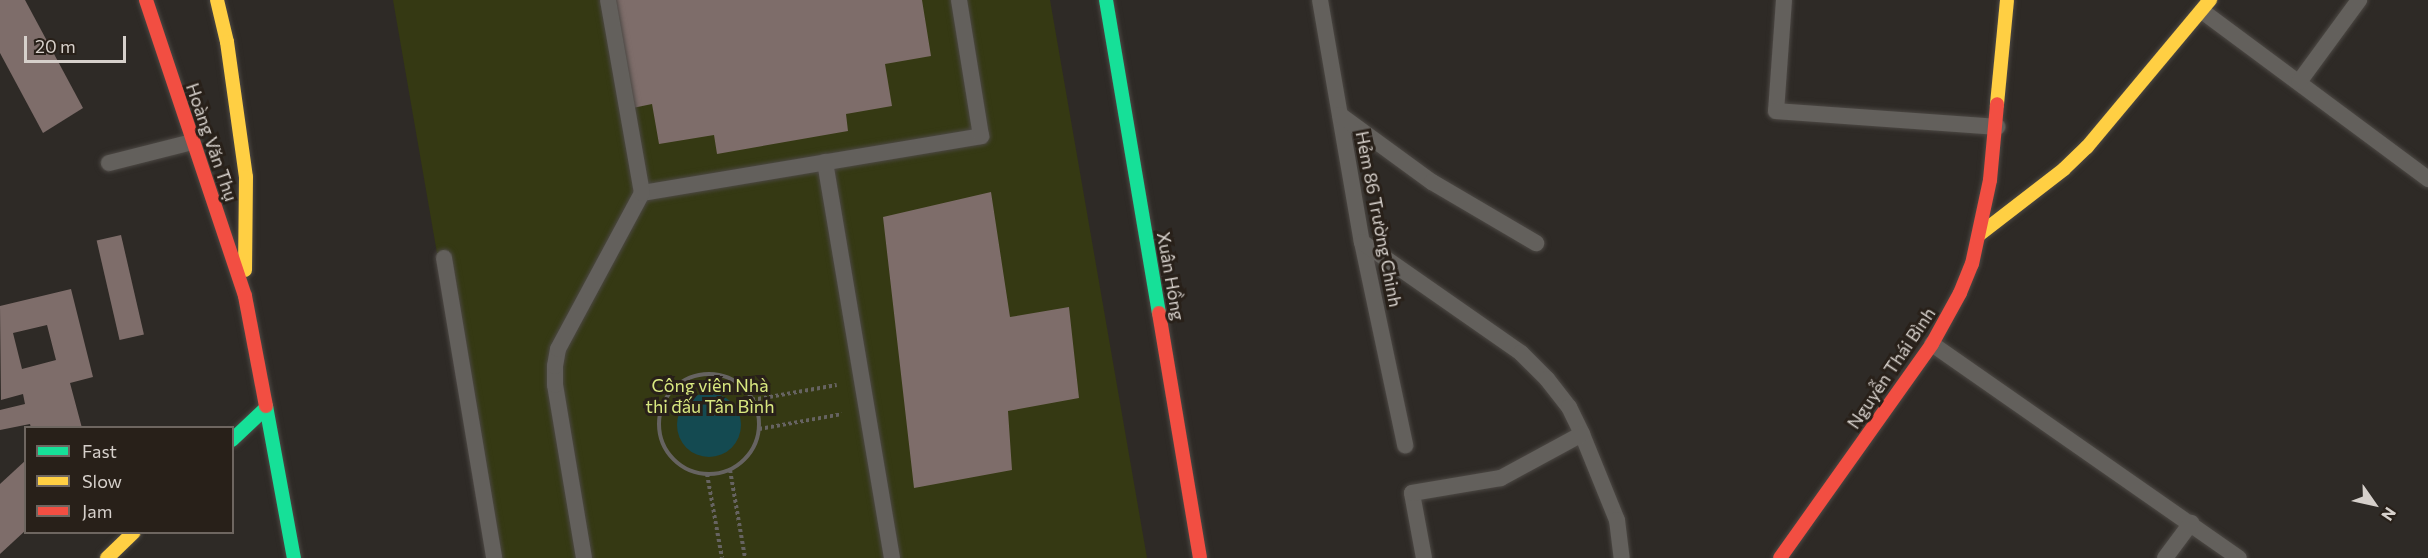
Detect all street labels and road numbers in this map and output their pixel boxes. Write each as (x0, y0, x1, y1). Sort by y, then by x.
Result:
street label: Hoàng Văn Thụ (182, 80, 242, 204)
street label: Hẻm 86 Trường Chinh (1351, 129, 1407, 309)
street label: Xuân Hồng (1153, 230, 1189, 322)
street label: Nguyễn Thái Bình (1842, 303, 1940, 433)

